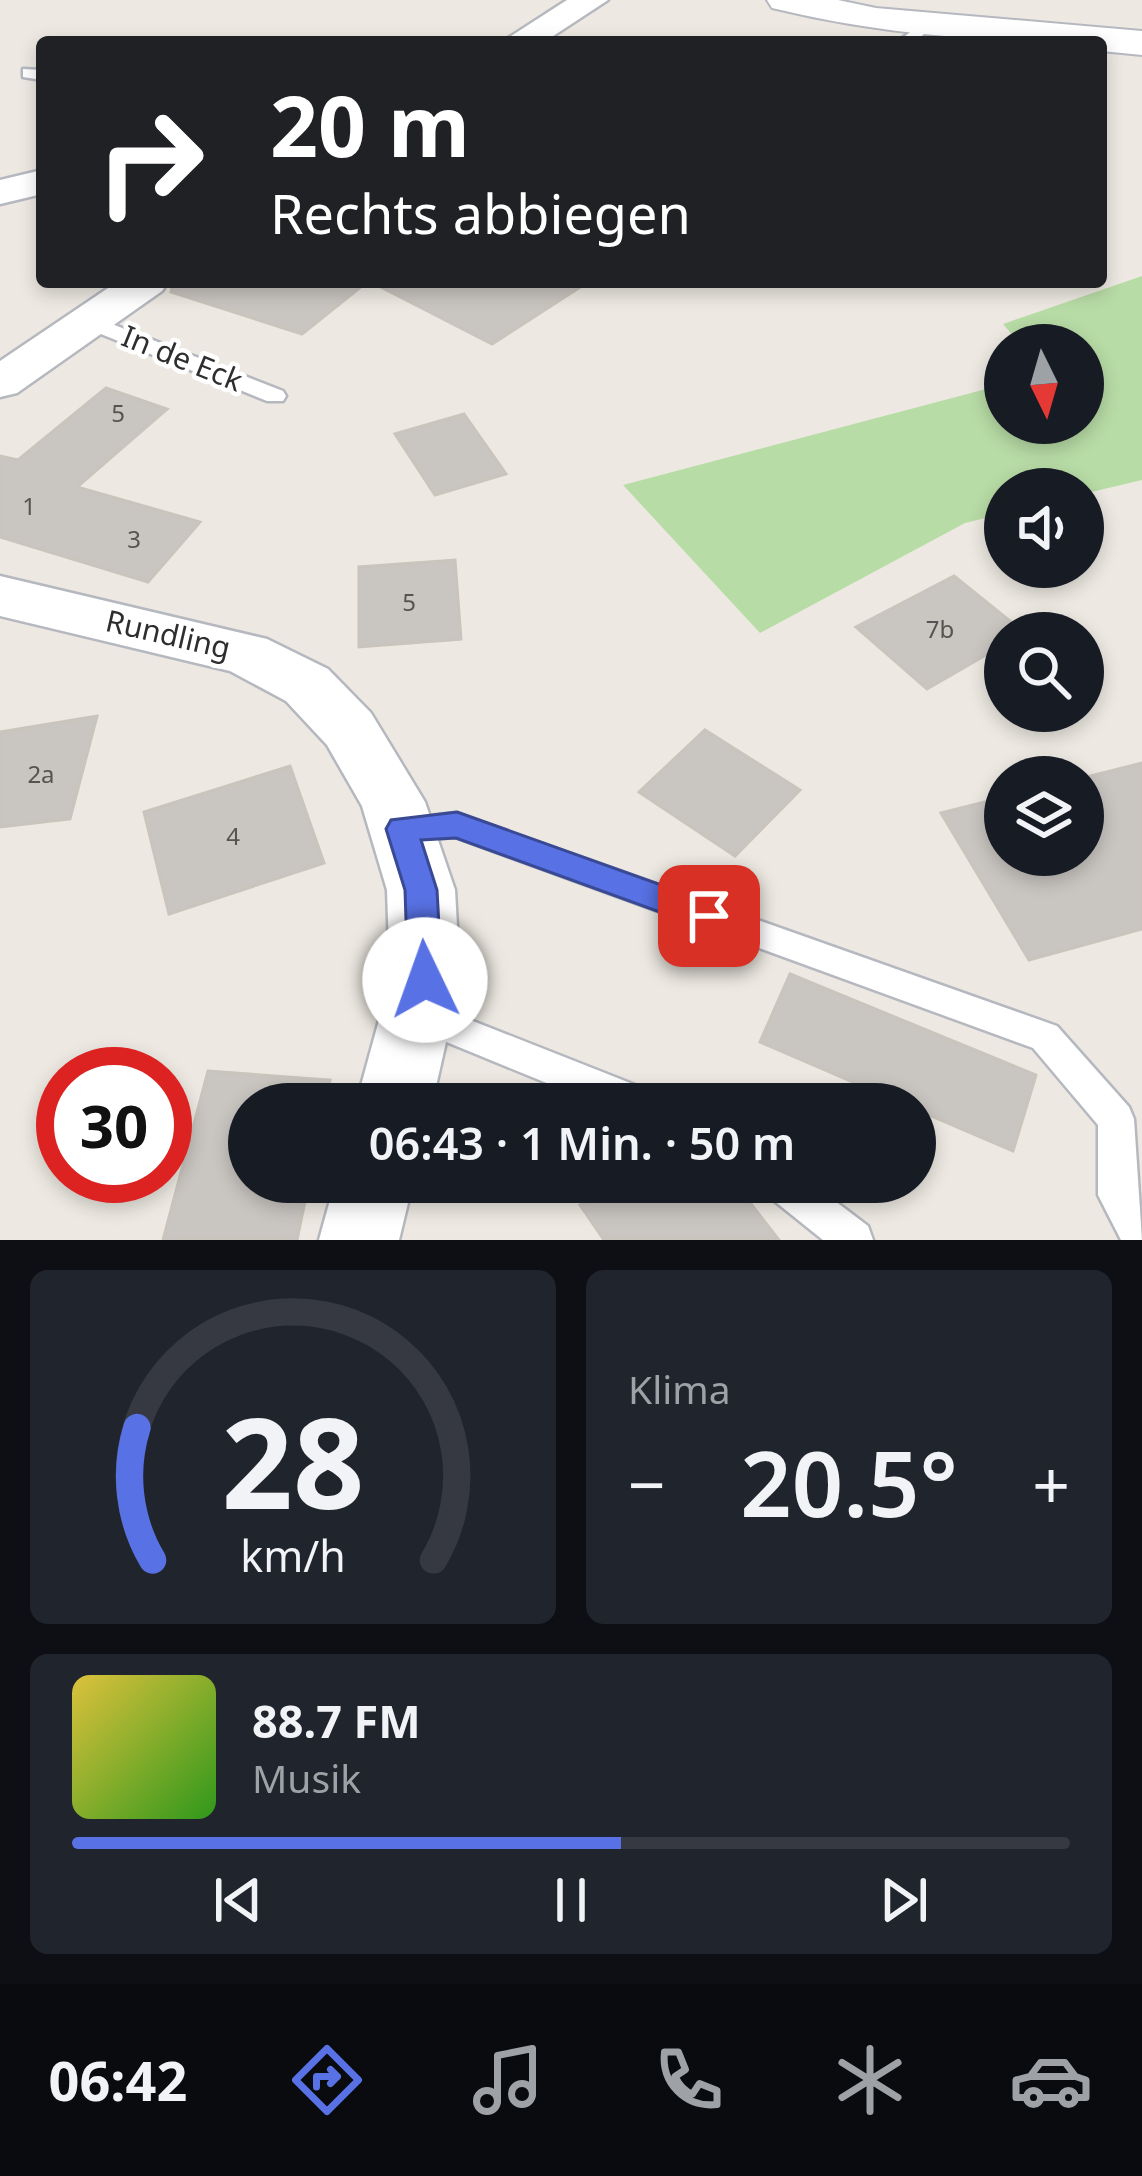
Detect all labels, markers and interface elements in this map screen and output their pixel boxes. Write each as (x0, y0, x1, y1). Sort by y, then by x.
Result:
text: 20 m (270, 67, 470, 182)
icon: right (72, 84, 228, 240)
text: Rechts abbiegen (270, 176, 691, 250)
street label: In de Eck (116, 315, 249, 400)
north arrow (984, 324, 1104, 444)
map controls (984, 324, 1104, 876)
house number: 5 (111, 396, 125, 429)
button: sound (984, 468, 1104, 588)
house number: 1 (22, 489, 36, 522)
house number: 3 (127, 522, 141, 555)
house number: 5 (402, 585, 416, 618)
street label: Rundling (102, 599, 235, 668)
house number: 7b (926, 612, 954, 645)
button: search (984, 612, 1104, 732)
button: layers (984, 756, 1104, 876)
house number: 2a (27, 757, 55, 790)
house number: 4 (226, 819, 240, 852)
pin (658, 865, 760, 967)
icon: arrive (676, 883, 742, 949)
position arrow (362, 917, 488, 1043)
speed limit sign: 30 (36, 1047, 192, 1203)
text: 06:43 · 1 Min. · 50 m (369, 1112, 795, 1173)
text: Klima (628, 1362, 731, 1415)
text: 28 (222, 1376, 364, 1546)
text: 20.5° (740, 1421, 958, 1543)
text: − (628, 1438, 666, 1528)
text: + (1032, 1438, 1070, 1528)
text: km/h (240, 1526, 346, 1585)
text: 88.7 FM (252, 1690, 421, 1751)
text: Musik (252, 1751, 361, 1804)
icon: previous (205, 1867, 271, 1933)
icon: pause (538, 1867, 604, 1933)
icon: next (871, 1867, 937, 1933)
icon: directions (285, 2038, 369, 2122)
icon: music (466, 2038, 550, 2122)
icon: phone (647, 2038, 731, 2122)
icon: climate (828, 2038, 912, 2122)
icon: car (1009, 2038, 1093, 2122)
text: 06:42 (49, 2043, 187, 2117)

